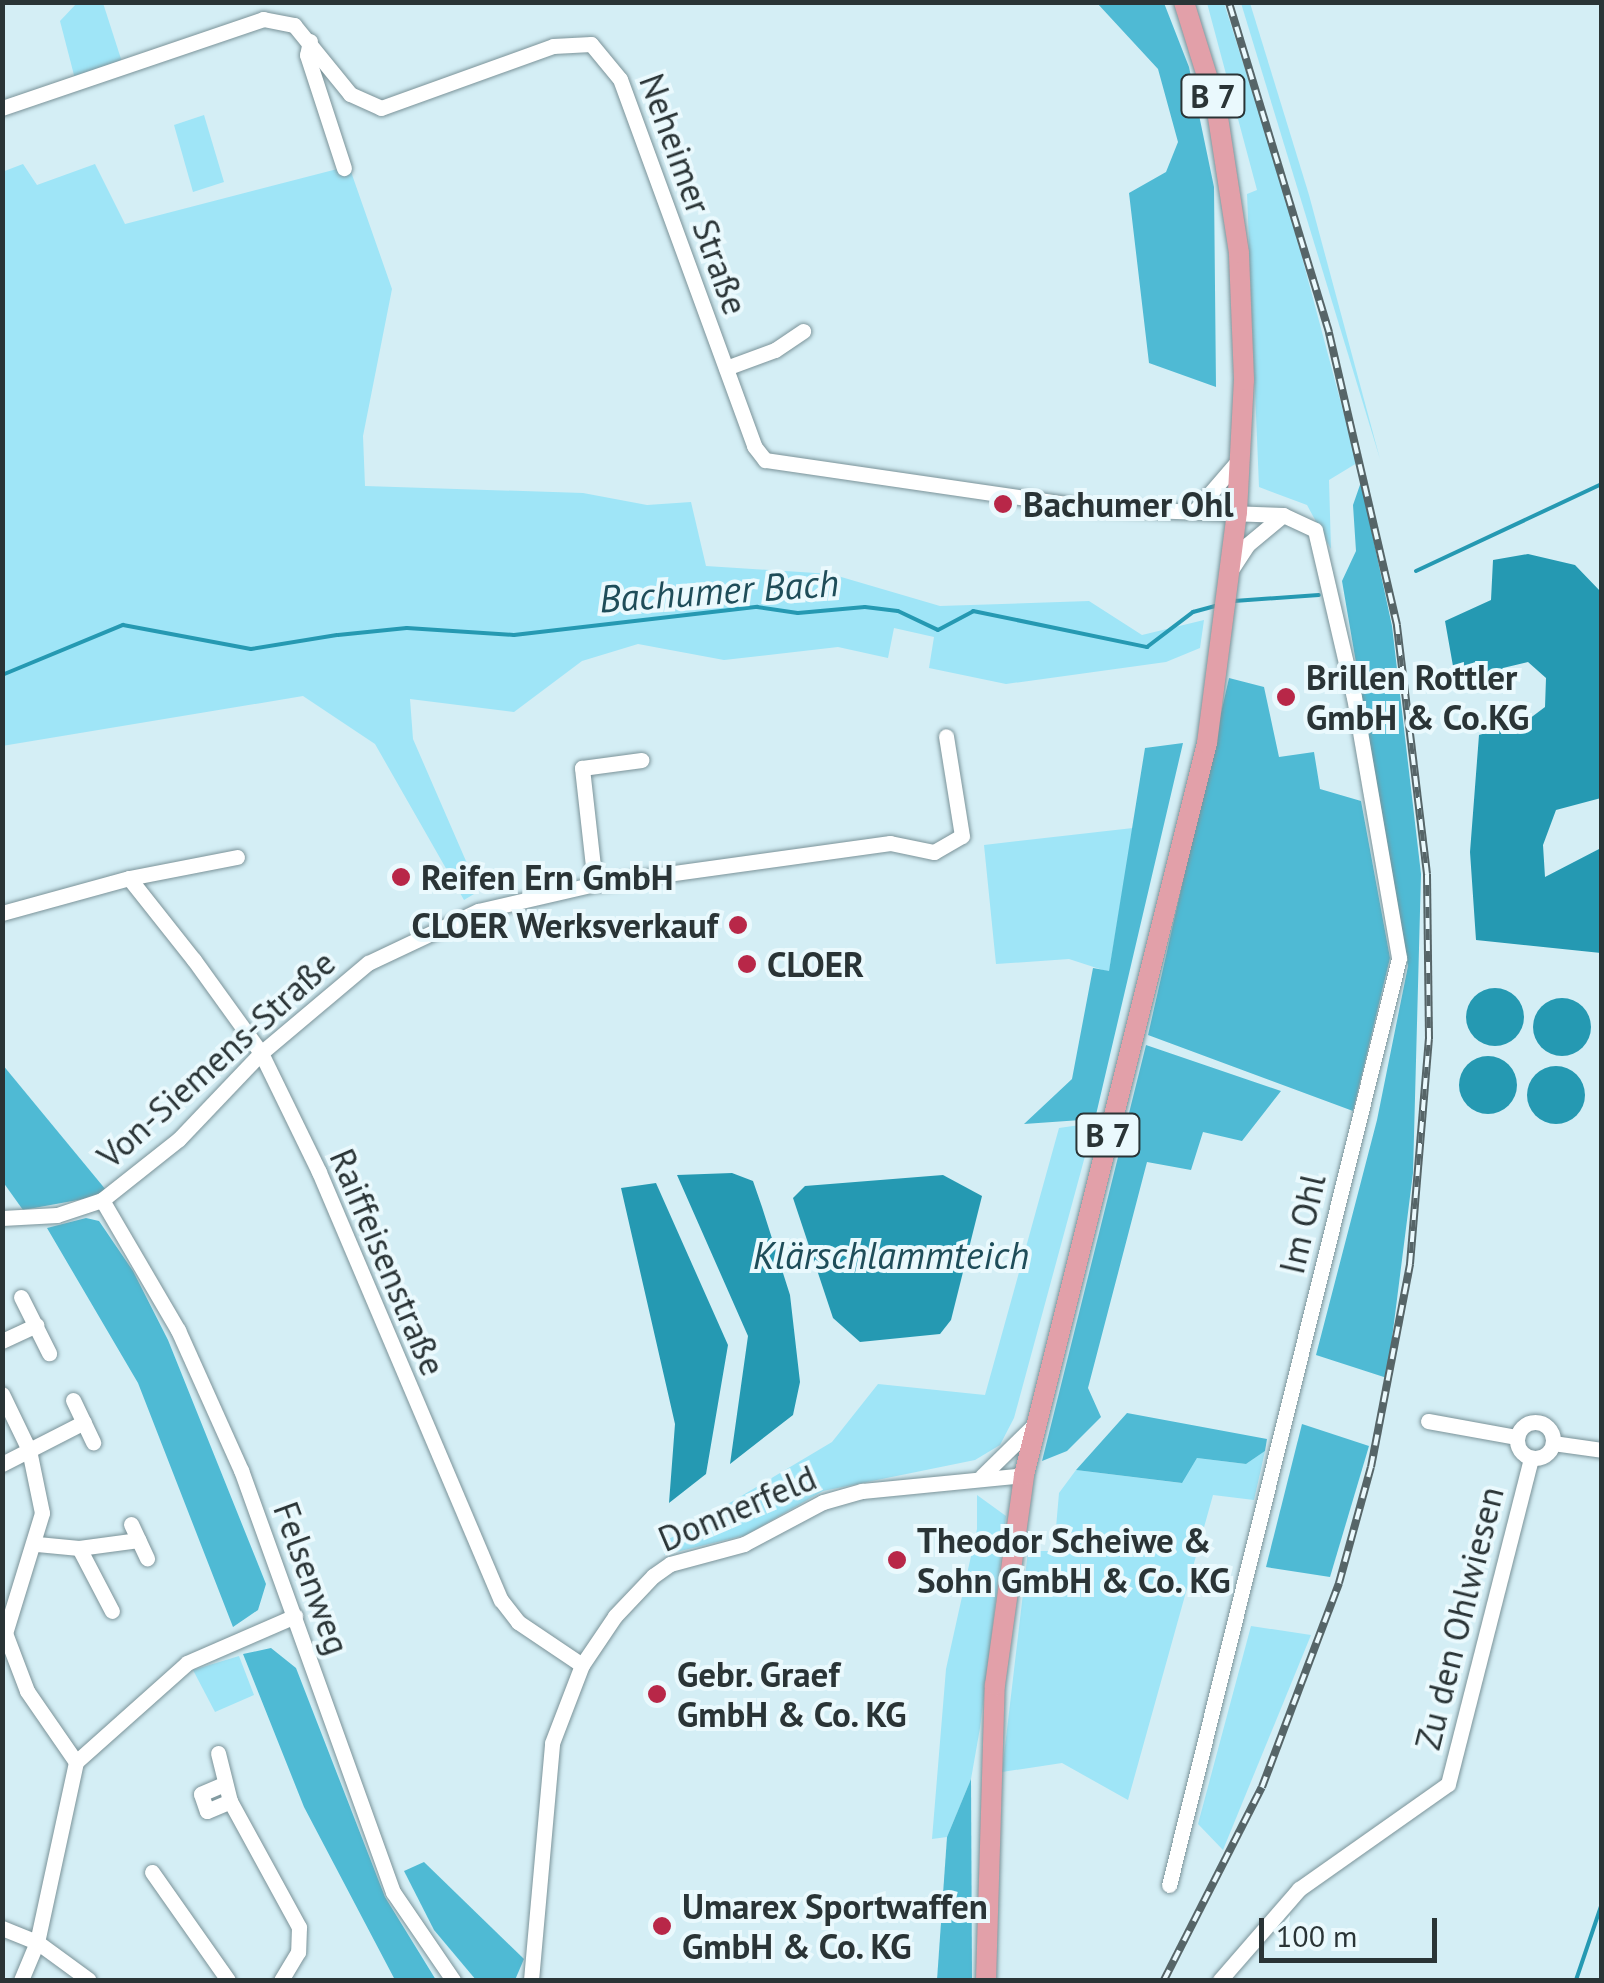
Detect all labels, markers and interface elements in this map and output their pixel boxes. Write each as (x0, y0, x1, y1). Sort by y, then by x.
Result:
street label: Neheimer Straße (631, 68, 757, 320)
road number: B 7 (1178, 69, 1248, 123)
place label: Bachumer Ohl (1023, 483, 1234, 525)
marker: Bachumer Ohl (992, 493, 1014, 515)
water label: Bachumer Bach (598, 559, 840, 621)
place label: Brillen Rottler GmbH & Co.KG (1306, 656, 1530, 738)
marker: Brillen Rottler GmbH & Co.KG (1275, 686, 1297, 708)
place label: Reifen Ern GmbH (421, 856, 674, 898)
marker: Reifen Ern GmbH (390, 866, 412, 888)
place label: CLOER Werksverkauf (411, 904, 718, 946)
marker: CLOER Werksverkauf (727, 914, 749, 936)
street label: Von-Siemens-Straße (89, 941, 343, 1177)
place label: CLOER (767, 943, 864, 985)
marker: CLOER (736, 953, 758, 975)
road number: B 7 (1073, 1108, 1143, 1162)
street label: Raiffeisenstraße (321, 1142, 455, 1382)
street label: Im Ohl (1270, 1170, 1334, 1278)
water label: Klärschlammteich (753, 1232, 1029, 1278)
street label: Donnerfeld (652, 1456, 822, 1560)
street label: Zu den Ohlwiesen (1406, 1482, 1512, 1754)
street label: Felsenweg (265, 1496, 359, 1660)
place label: Theodor Scheiwe & Sohn GmbH & Co. KG (917, 1519, 1234, 1601)
marker: Theodor Scheiwe & Sohn GmbH & Co. KG (886, 1549, 908, 1571)
place label: Gebr. Graef GmbH & Co. KG (677, 1653, 910, 1735)
marker: Gebr. Graef GmbH & Co. KG (646, 1683, 668, 1705)
place label: Umarex Sportwaffen GmbH & Co. KG (682, 1885, 989, 1967)
scale bar (1264, 1898, 1442, 1960)
marker: Umarex Sportwaffen GmbH & Co. KG (651, 1915, 673, 1937)
text: 100 m (1276, 1916, 1357, 1955)

